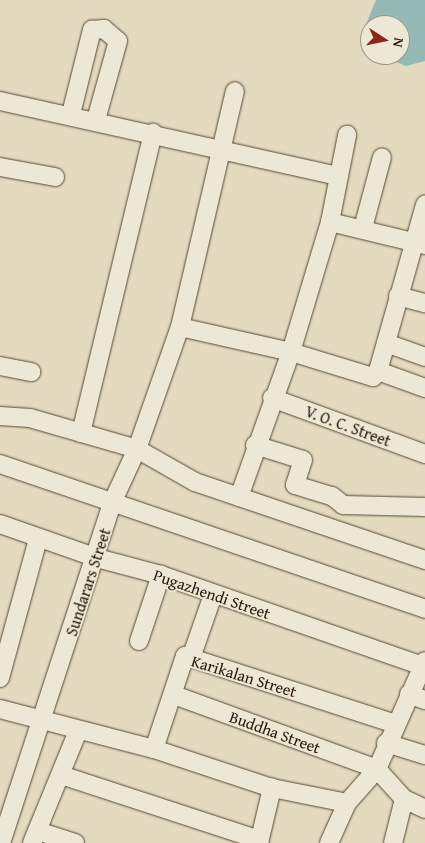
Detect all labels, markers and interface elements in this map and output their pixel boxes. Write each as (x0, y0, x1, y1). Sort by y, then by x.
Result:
north arrow (360, 15, 410, 65)
text: N (388, 36, 409, 49)
street label: V. O. C. Street (303, 402, 393, 450)
street label: Sundarars Street (61, 526, 115, 638)
street label: Pugazhendi Street (151, 565, 273, 623)
street label: Karikalan Street (189, 651, 299, 701)
street label: Buddha Street (227, 707, 323, 757)

